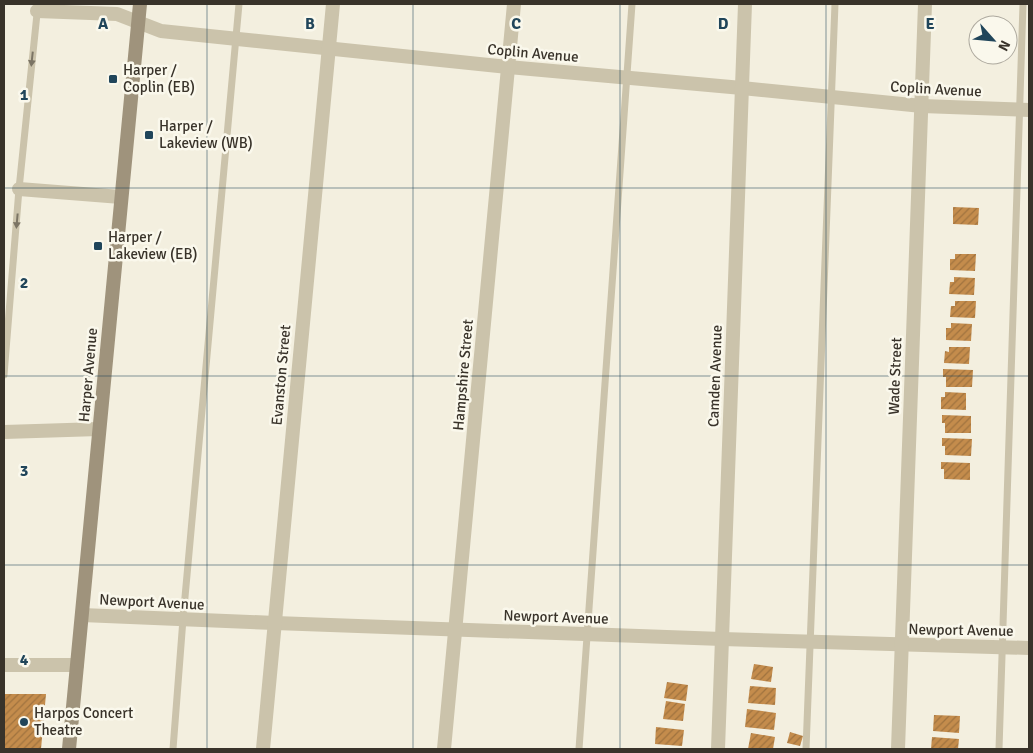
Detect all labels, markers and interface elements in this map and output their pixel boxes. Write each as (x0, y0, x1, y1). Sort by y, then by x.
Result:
text: A (98, 14, 109, 34)
text: B (305, 14, 315, 34)
text: C (511, 14, 521, 34)
text: D (718, 14, 729, 34)
text: E (925, 14, 935, 34)
north arrow (968, 15, 1018, 65)
text: N (994, 37, 1014, 54)
street label: Coplin Avenue (487, 40, 579, 66)
one-way arrow (28, 52, 36, 68)
place label: Harper / Coplin (EB) (123, 61, 195, 96)
marker: Harper / Coplin (EB) (107, 73, 119, 85)
street label: Coplin Avenue (890, 78, 982, 100)
text: 1 (20, 85, 29, 105)
place label: Harper / Lakeview (WB) (159, 117, 253, 152)
marker: Harper / Lakeview (WB) (143, 129, 155, 141)
one-way arrow (13, 213, 21, 229)
place label: Harper / Lakeview (EB) (108, 228, 198, 263)
marker: Harper / Lakeview (EB) (92, 240, 104, 252)
text: 2 (20, 273, 28, 293)
street label: Hampshire Street (449, 319, 477, 431)
street label: Evanston Street (268, 324, 294, 426)
street label: Camden Avenue (704, 325, 726, 427)
street label: Harper Avenue (75, 327, 101, 423)
street label: Wade Street (885, 337, 905, 415)
text: 3 (20, 461, 28, 481)
street label: Newport Avenue (99, 590, 205, 614)
street label: Newport Avenue (503, 606, 609, 628)
street label: Newport Avenue (908, 620, 1014, 640)
text: 4 (20, 650, 29, 670)
place label: Harpos Concert Theatre (34, 704, 133, 739)
marker: Harpos Concert Theatre (18, 716, 30, 728)

